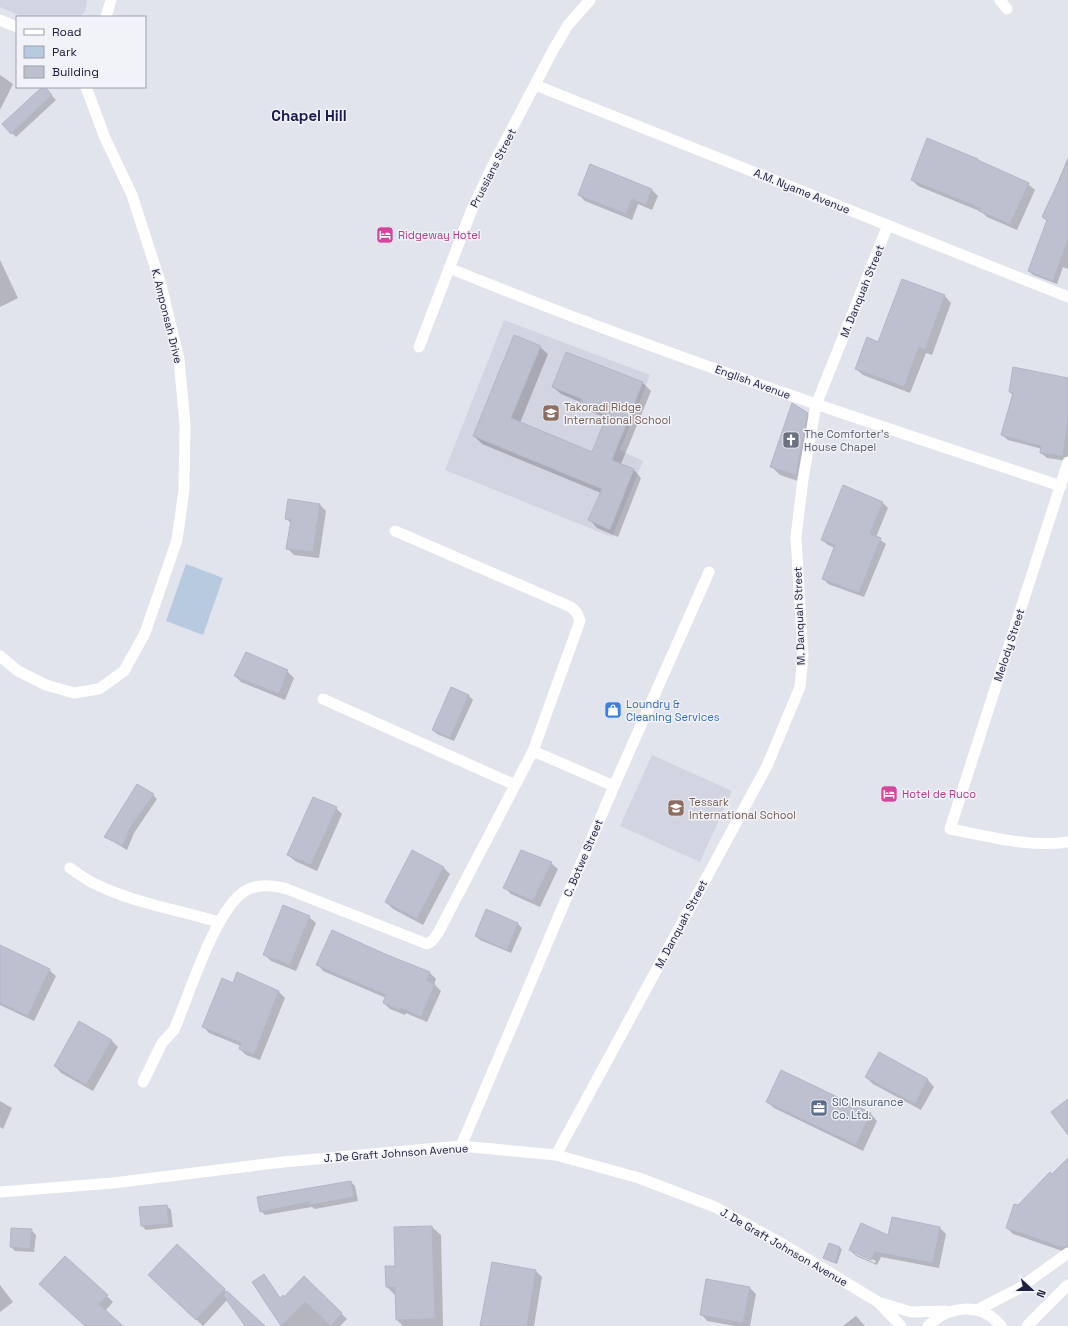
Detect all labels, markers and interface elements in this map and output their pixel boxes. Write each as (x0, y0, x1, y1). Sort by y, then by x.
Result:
legend (16, 16, 146, 88)
text: Road (52, 24, 81, 40)
text: Park (52, 44, 77, 60)
text: Building (52, 64, 99, 80)
district label: Chapel Hill (271, 106, 347, 125)
street label: Prussians Street (467, 126, 519, 210)
street label: A.M. Nyame Avenue (752, 165, 852, 217)
hotel icon: Ridgeway Hotel (375, 225, 395, 245)
place label: Ridgeway Hotel (398, 228, 481, 242)
street label: M. Danquah Street (837, 243, 887, 339)
street label: K. Amponsah Drive (148, 267, 186, 365)
street label: English Avenue (713, 362, 793, 402)
place label: Takoradi Ridge International School (564, 400, 671, 427)
school or university icon: Takoradi Ridge International School (541, 403, 561, 423)
place label: The Comforter's House Chapel (804, 427, 890, 454)
church icon: The Comforter's House Chapel (781, 430, 801, 450)
street label: M. Danquah Street (790, 567, 808, 665)
street label: Melody Street (991, 607, 1027, 683)
place label: Loundry & Cleaning Services (626, 697, 720, 724)
shop icon: Loundry & Cleaning Services (603, 700, 623, 720)
hotel icon: Hotel de Ruco (879, 784, 899, 804)
place label: Hotel de Ruco (902, 787, 976, 801)
place label: Tessark International School (689, 795, 796, 822)
school or university icon: Tessark International School (666, 798, 686, 818)
street label: C. Botwe Street (560, 817, 606, 899)
street label: M. Danquah Street (652, 877, 710, 971)
place label: SIC Insurance Co. Ltd. (832, 1095, 903, 1122)
office icon: SIC Insurance Co. Ltd. (809, 1098, 829, 1118)
street label: J. De Graft Johnson Avenue (323, 1141, 469, 1165)
street label: J. De Graft Johnson Avenue (718, 1205, 850, 1289)
north arrow (1012, 1270, 1052, 1310)
text: N (1033, 1288, 1049, 1300)

